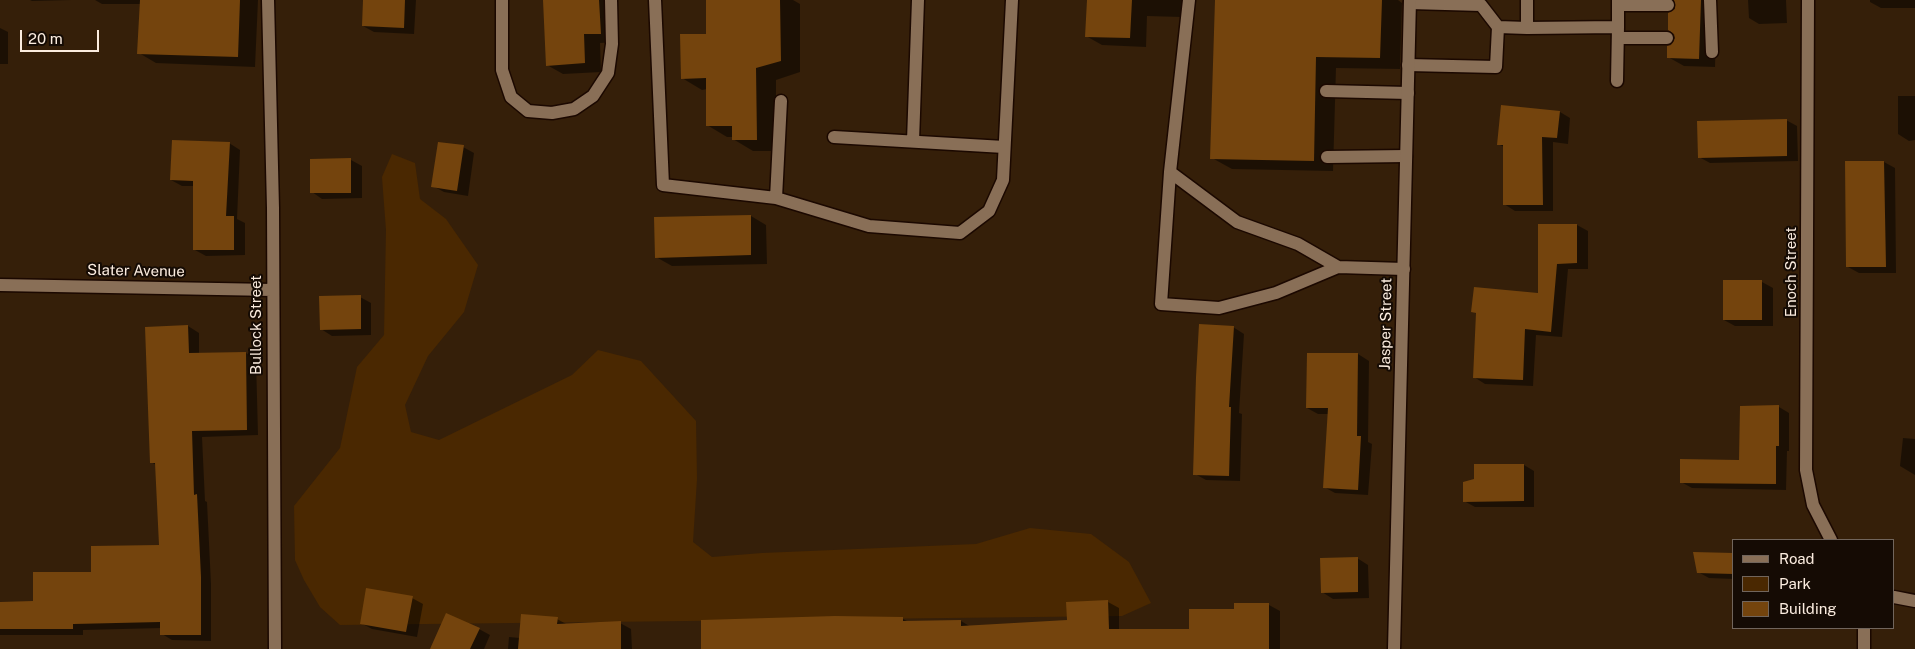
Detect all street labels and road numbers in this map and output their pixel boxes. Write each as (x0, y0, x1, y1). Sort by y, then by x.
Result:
street label: Enoch Street (1782, 227, 1800, 317)
street label: Slater Avenue (87, 261, 185, 281)
street label: Bullock Street (247, 275, 265, 375)
street label: Jasper Street (1376, 278, 1396, 370)

